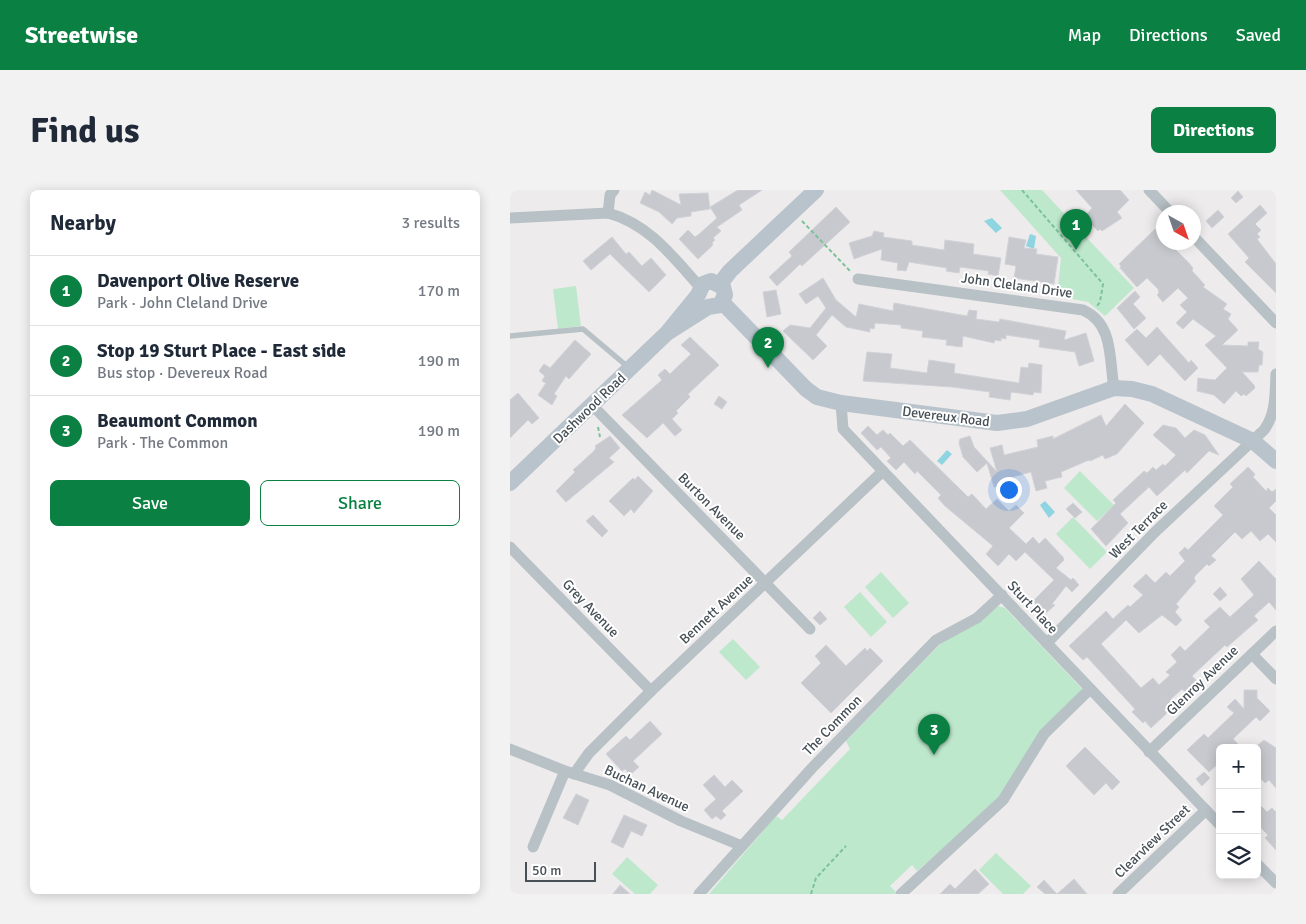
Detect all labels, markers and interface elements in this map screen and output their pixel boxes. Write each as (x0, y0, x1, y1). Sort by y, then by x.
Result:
text: Streetwise (25, 20, 138, 50)
text: Map (1068, 24, 1101, 46)
text: Directions (1129, 24, 1208, 46)
text: Saved (1236, 24, 1281, 46)
button: Directions (1151, 107, 1276, 153)
text: Find us (30, 109, 140, 152)
north arrow (1156, 205, 1201, 250)
pin: 1 (1060, 209, 1092, 250)
text: Nearby (50, 210, 116, 236)
text: 3 results (401, 213, 460, 233)
text: Davenport Olive Reserve (97, 269, 299, 293)
street label: John Cleland Drive (960, 269, 1074, 302)
text: 1 (62, 281, 70, 301)
text: 170 m (418, 281, 460, 301)
text: Park · John Cleland Drive (97, 293, 268, 313)
pin: 2 (752, 327, 784, 368)
text: Stop 19 Sturt Place - East side (97, 339, 346, 363)
text: 2 (62, 351, 70, 371)
text: 190 m (418, 351, 460, 371)
text: Bus stop · Devereux Road (97, 363, 268, 383)
street label: Dashwood Road (549, 369, 629, 447)
street label: Devereux Road (901, 403, 991, 430)
text: Beaumont Common (97, 409, 258, 433)
text: 3 (62, 421, 70, 441)
text: 190 m (418, 421, 460, 441)
text: Park · The Common (97, 433, 228, 453)
street label: Burton Avenue (674, 469, 749, 544)
your location (996, 477, 1022, 503)
button: Save (50, 480, 250, 526)
button: Share (260, 480, 460, 526)
street label: West Terrace (1105, 496, 1171, 562)
street label: Bennett Avenue (676, 571, 757, 648)
street label: Grey Avenue (559, 576, 623, 641)
street label: Sturt Place (1004, 577, 1061, 637)
street label: Glenroy Avenue (1163, 642, 1242, 719)
street label: The Common (799, 692, 865, 759)
pin: 3 (918, 714, 950, 755)
map controls (1216, 744, 1261, 879)
button: + (1216, 744, 1261, 789)
street label: Buchan Avenue (602, 761, 692, 816)
button: − (1216, 789, 1261, 834)
street label: Clearview Street (1111, 801, 1194, 882)
button: layers (1216, 834, 1261, 879)
scale bar (525, 859, 596, 882)
text: 50 m (532, 862, 561, 879)

